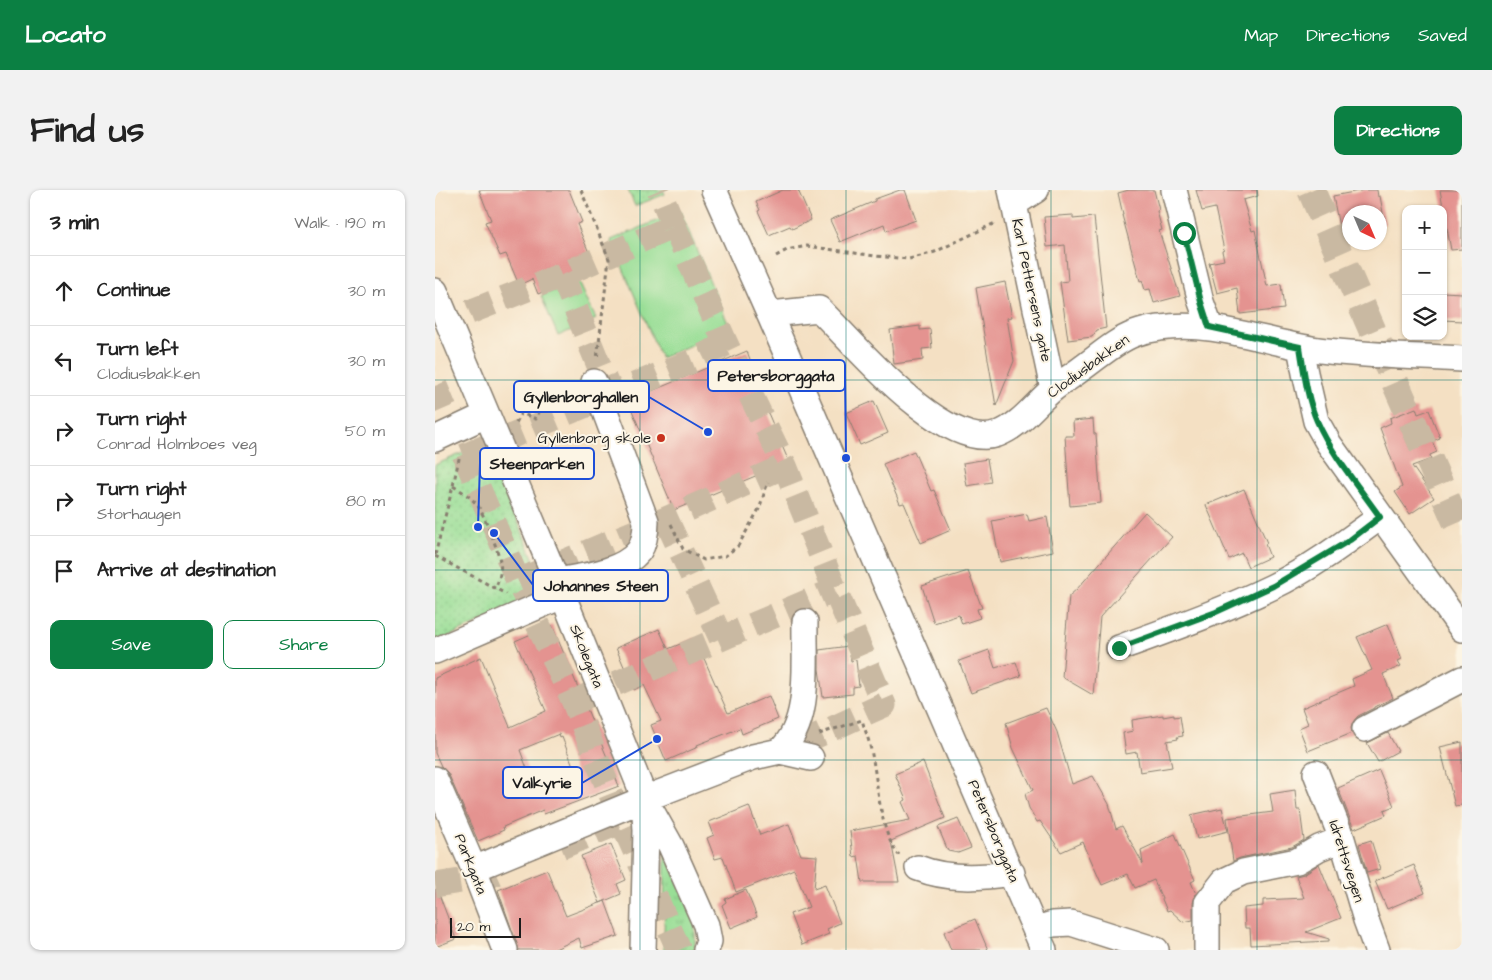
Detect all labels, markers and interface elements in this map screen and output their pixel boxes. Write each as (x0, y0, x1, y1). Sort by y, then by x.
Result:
text: Locato (25, 18, 106, 52)
text: Map (1244, 23, 1278, 48)
text: Directions (1306, 23, 1390, 48)
text: Saved (1418, 23, 1467, 48)
text: Find us (30, 106, 144, 155)
button: Directions (1334, 106, 1462, 155)
north arrow (1342, 205, 1387, 250)
map controls (1402, 205, 1447, 340)
button: + (1402, 205, 1447, 250)
text: 3 min (50, 208, 99, 237)
text: Walk · 190 m (294, 212, 385, 234)
street label: Karl Pettersens gate (1005, 217, 1057, 364)
route start (1173, 222, 1196, 245)
button: − (1402, 250, 1447, 295)
icon: ahead (50, 277, 78, 305)
text: Continue (97, 277, 171, 304)
text: 30 m (348, 280, 385, 302)
button: layers (1402, 295, 1447, 340)
street label: Clodiusbakken (1043, 329, 1134, 403)
text: Turn left (97, 336, 178, 363)
icon: left (50, 347, 78, 375)
text: 30 m (348, 350, 385, 372)
callout: Petersborggata (708, 360, 845, 391)
text: Clodiusbakken (97, 363, 200, 385)
text: Petersborggata (718, 365, 835, 389)
callout: Gyllenborghallen (514, 381, 649, 412)
text: Gyllenborghallen (524, 386, 638, 410)
text: Turn right (97, 406, 186, 433)
icon: right (50, 417, 78, 445)
text: 50 m (345, 420, 385, 442)
place label: Gyllenborg skole (538, 428, 651, 450)
marker: Gyllenborg skole (655, 432, 667, 444)
text: Conrad Holmboes veg (97, 433, 257, 455)
callout: Steenparken (480, 448, 594, 479)
text: Steenparken (489, 453, 584, 475)
text: Turn right (97, 476, 186, 503)
icon: right (50, 487, 78, 515)
text: 80 m (346, 490, 385, 512)
text: Storhaugen (97, 503, 181, 525)
icon: arrive (50, 557, 78, 585)
text: Arrive at destination (97, 557, 276, 584)
callout: Johannes Steen (533, 570, 668, 601)
text: Johannes Steen (543, 575, 658, 597)
button: Save (50, 620, 213, 669)
button: Share (223, 620, 385, 669)
street label: Skolegata (563, 621, 609, 692)
route end (1108, 637, 1131, 660)
callout: Valkyrie (503, 767, 582, 798)
text: Valkyrie (511, 772, 572, 795)
street label: Petersborggata (962, 777, 1025, 886)
street label: Idrettsvegen (1322, 817, 1370, 906)
street label: Parkgata (448, 831, 492, 898)
scale bar (450, 915, 521, 938)
text: 20 m (457, 917, 490, 937)

